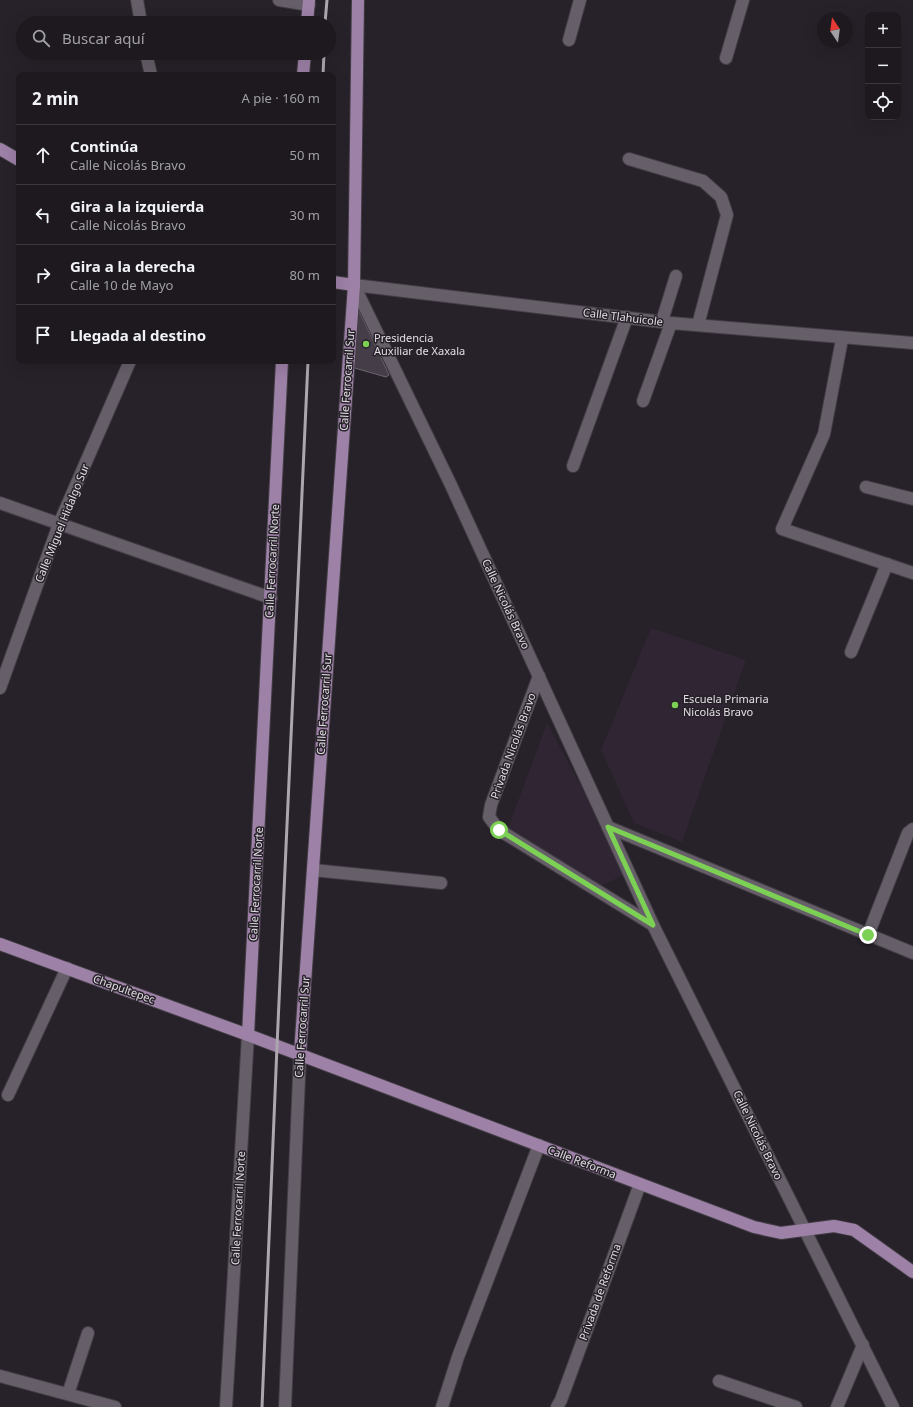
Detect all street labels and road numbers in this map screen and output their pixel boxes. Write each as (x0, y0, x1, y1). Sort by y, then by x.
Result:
street label: Calle Tlahuicole (582, 304, 664, 329)
street label: Calle Ferrocarril Sur (335, 328, 358, 431)
street label: Calle Miguel Hidalgo Sur (31, 461, 92, 584)
street label: Calle Ferrocarril Norte (261, 504, 282, 618)
street label: Calle Nicolás Bravo (479, 556, 534, 652)
street label: Calle Ferrocarril Sur (312, 652, 335, 755)
street label: Privada Nicolás Bravo (486, 690, 539, 801)
street label: Calle Ferrocarril Norte (245, 827, 266, 941)
street label: Chapultepec (91, 970, 157, 1007)
street label: Calle Ferrocarril Sur (290, 975, 313, 1078)
street label: Calle Nicolás Bravo (730, 1087, 787, 1182)
street label: Calle Reforma (546, 1142, 619, 1182)
street label: Calle Ferrocarril Norte (227, 1151, 248, 1265)
street label: Privada de Reforma (575, 1241, 624, 1342)

